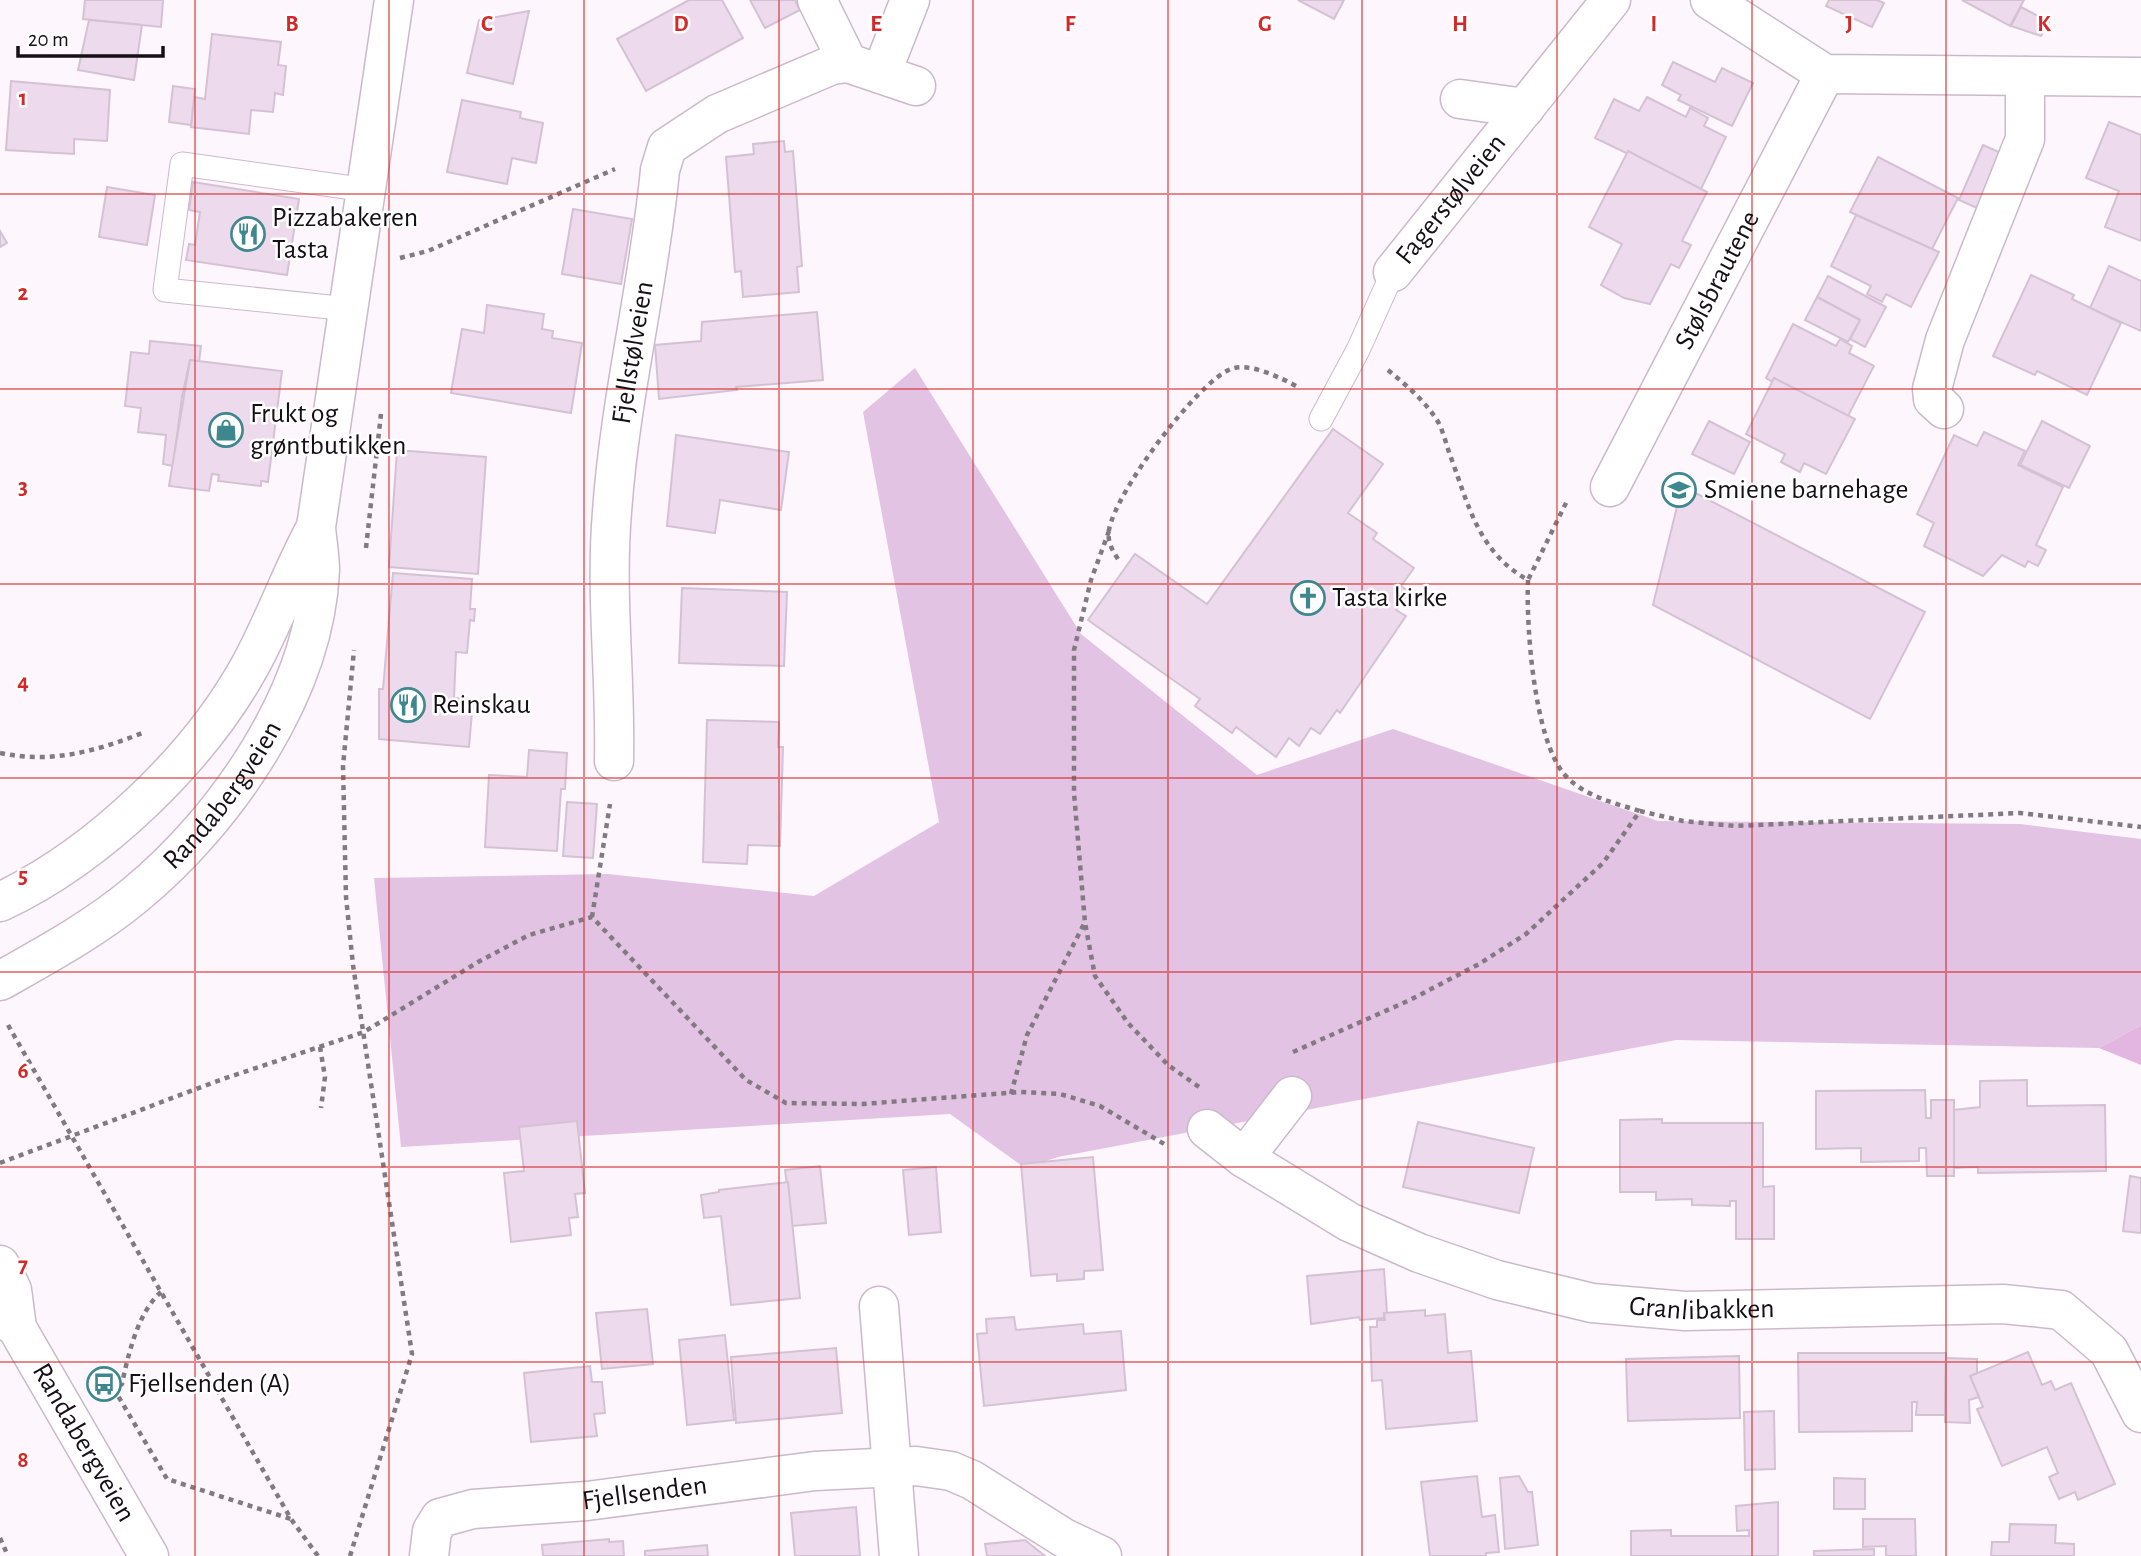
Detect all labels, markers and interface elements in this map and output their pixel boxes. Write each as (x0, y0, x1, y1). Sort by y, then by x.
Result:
text: B (285, 13, 299, 36)
text: C (481, 13, 493, 36)
text: D (673, 13, 689, 36)
text: E (870, 13, 882, 36)
text: F (1065, 13, 1076, 36)
text: G (1258, 13, 1272, 36)
text: H (1452, 13, 1468, 36)
text: I (1651, 13, 1657, 36)
text: J (1845, 13, 1853, 36)
text: K (2037, 13, 2051, 36)
scale bar (18, 14, 163, 58)
text: 20 m (28, 29, 69, 50)
text: 1 (19, 87, 27, 110)
street label: Fagerstølveien (1391, 129, 1511, 270)
place label: Pizzabakeren Tasta (272, 204, 418, 264)
street label: Stølsbrautene (1670, 207, 1765, 354)
restaurant icon: Pizzabakeren Tasta (229, 215, 267, 253)
street label: Fjellstølveien (608, 279, 659, 426)
text: 2 (18, 282, 29, 305)
place label: Frukt og grøntbutikken (250, 400, 406, 460)
shop icon: Frukt og grøntbutikken (207, 411, 245, 449)
school or university icon: Smiene barnehage (1660, 471, 1698, 509)
text: 3 (18, 476, 28, 499)
place label: Smiene barnehage (1704, 476, 1909, 504)
church icon: Tasta kirke (1289, 579, 1327, 617)
place label: Tasta kirke (1332, 584, 1448, 612)
text: 4 (17, 671, 29, 694)
restaurant icon: Reinskau (389, 686, 427, 724)
place label: Reinskau (432, 691, 530, 719)
street label: Randabergveien (158, 717, 287, 875)
text: 5 (18, 865, 28, 888)
text: 6 (17, 1060, 29, 1083)
text: 7 (18, 1254, 28, 1277)
street label: Granlibakken (1628, 1292, 1775, 1325)
street label: Randabergveien (27, 1359, 140, 1527)
bus stop icon: Fjellsenden (A) (85, 1365, 123, 1403)
place label: Fjellsenden (A) (128, 1370, 291, 1398)
text: 8 (17, 1449, 29, 1472)
street label: Fjellsenden (580, 1471, 709, 1516)

